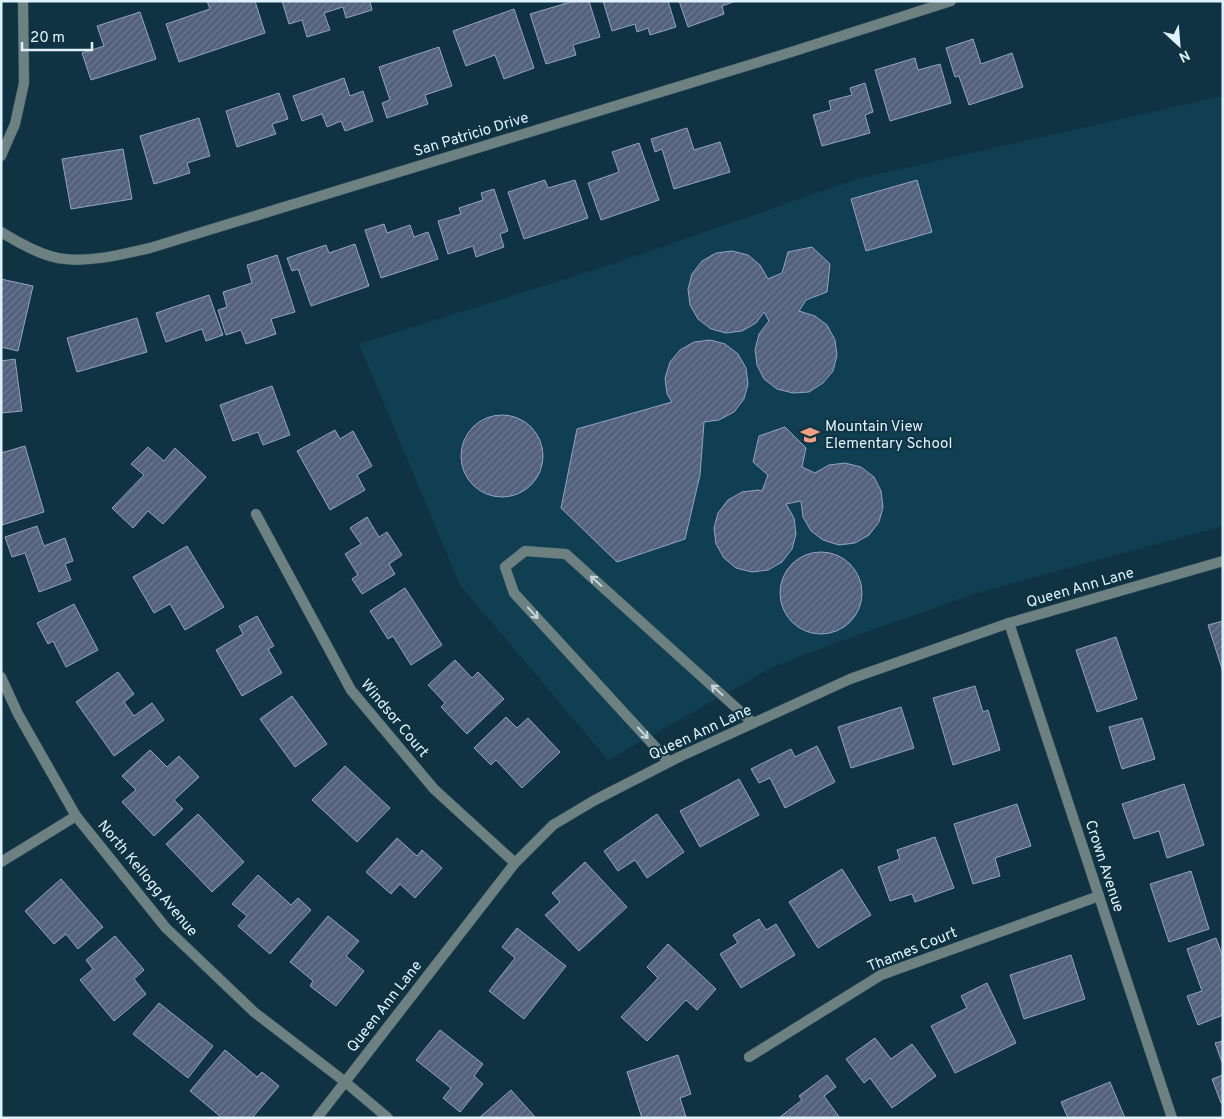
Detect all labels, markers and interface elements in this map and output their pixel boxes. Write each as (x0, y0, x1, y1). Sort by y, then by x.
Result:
scale bar (22, 20, 92, 52)
north arrow (1154, 20, 1204, 70)
text: 20 m (30, 29, 65, 48)
text: N (1176, 45, 1192, 65)
street label: San Patricio Drive (412, 109, 531, 162)
place label: Mountain View Elementary School (825, 418, 952, 454)
school or university icon: Mountain View Elementary School (799, 424, 821, 446)
street label: Queen Ann Lane (1024, 564, 1137, 613)
one-way arrow (590, 576, 603, 587)
one-way arrow (527, 607, 539, 620)
street label: Windsor Court (356, 676, 432, 762)
one-way arrow (710, 684, 723, 696)
street label: Queen Ann Lane (646, 701, 755, 765)
one-way arrow (637, 726, 649, 739)
street label: North Kellogg Avenue (93, 817, 201, 941)
street label: Crown Avenue (1080, 818, 1127, 915)
street label: Thames Court (865, 924, 960, 977)
street label: Queen Ann Lane (343, 957, 427, 1057)

